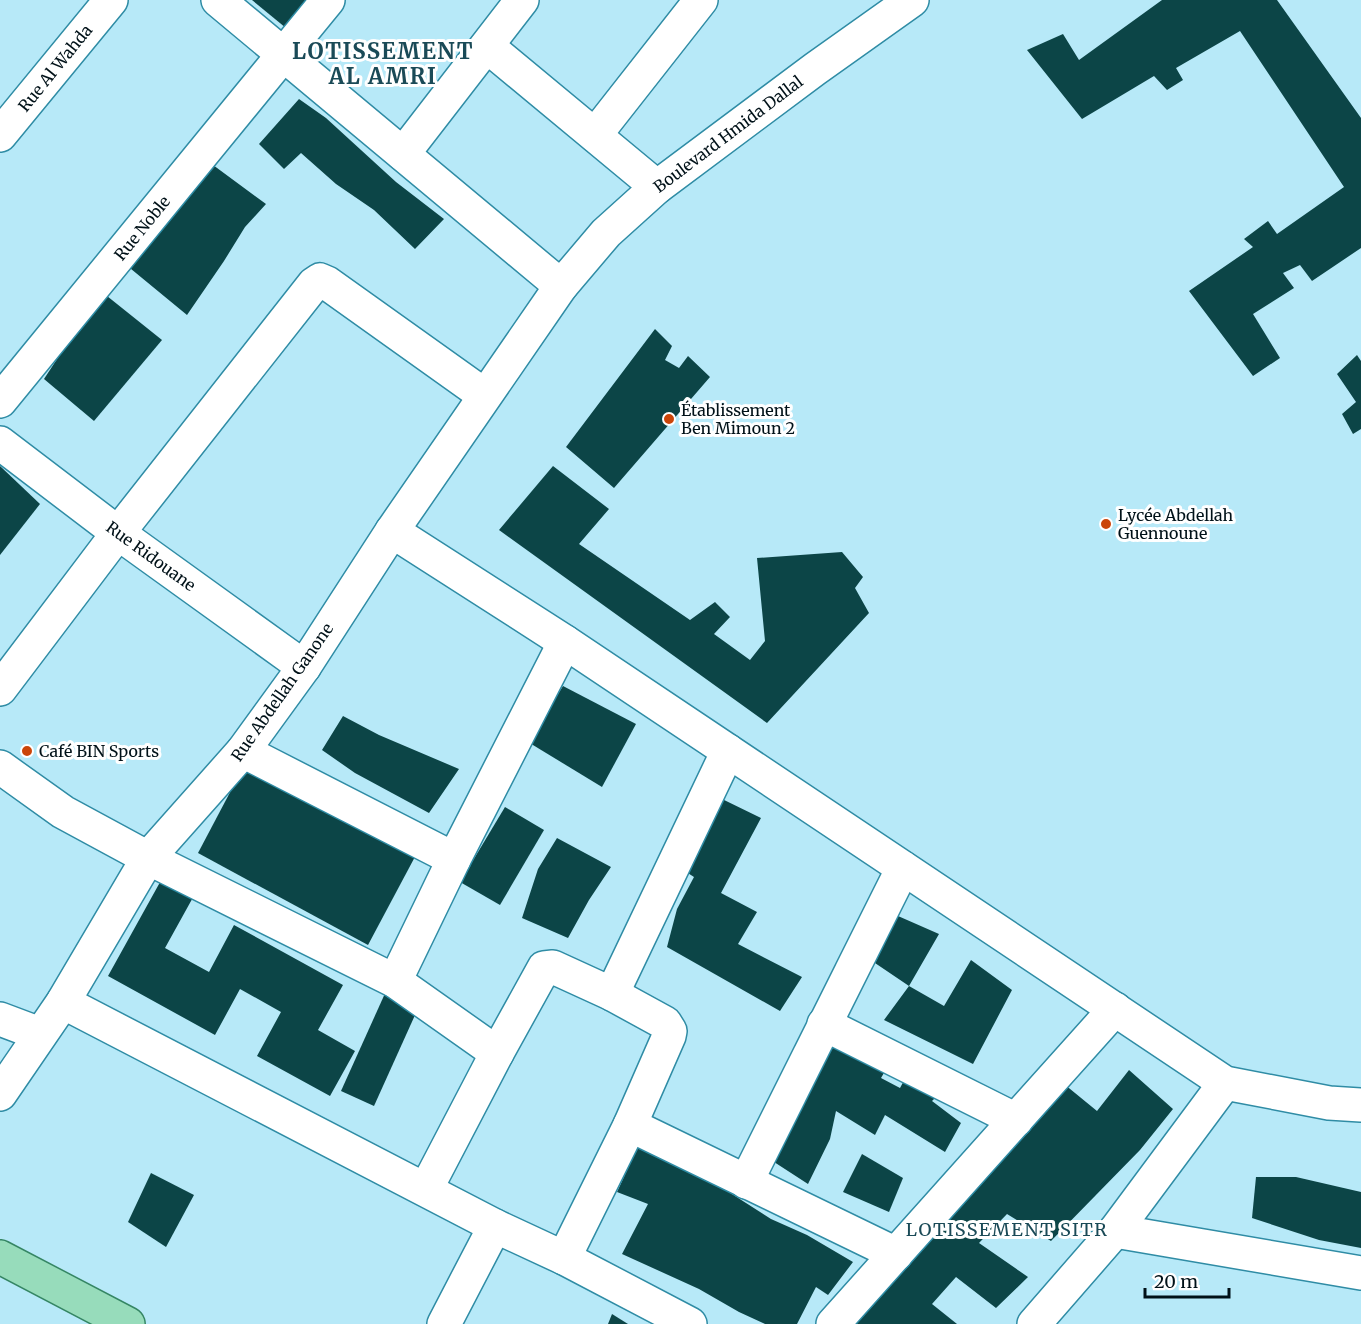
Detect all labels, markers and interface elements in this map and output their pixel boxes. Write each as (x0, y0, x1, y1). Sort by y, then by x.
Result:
street label: Rue Al Wahda (14, 20, 96, 116)
district label: LOTISSEMENT AL AMRI (292, 37, 474, 90)
street label: Boulevard Hmida Dallal (649, 71, 807, 197)
street label: Rue Noble (110, 192, 174, 264)
place label: Établissement Ben Mimoun 2 (681, 400, 795, 438)
marker: Établissement Ben Mimoun 2 (662, 412, 676, 426)
place label: Lycée Abdellah Guennoune (1118, 505, 1234, 543)
street label: Rue Ridouane (102, 517, 200, 595)
marker: Lycée Abdellah Guennoune (1099, 517, 1113, 531)
street label: Rue Abdellah Ganone (227, 619, 337, 765)
place label: Café BIN Sports (39, 741, 159, 761)
marker: Café BIN Sports (20, 744, 34, 758)
district label: LOTISSEMENT SITR (906, 1218, 1108, 1241)
scale bar (1145, 1261, 1229, 1299)
text: 20 m (1154, 1270, 1198, 1293)

